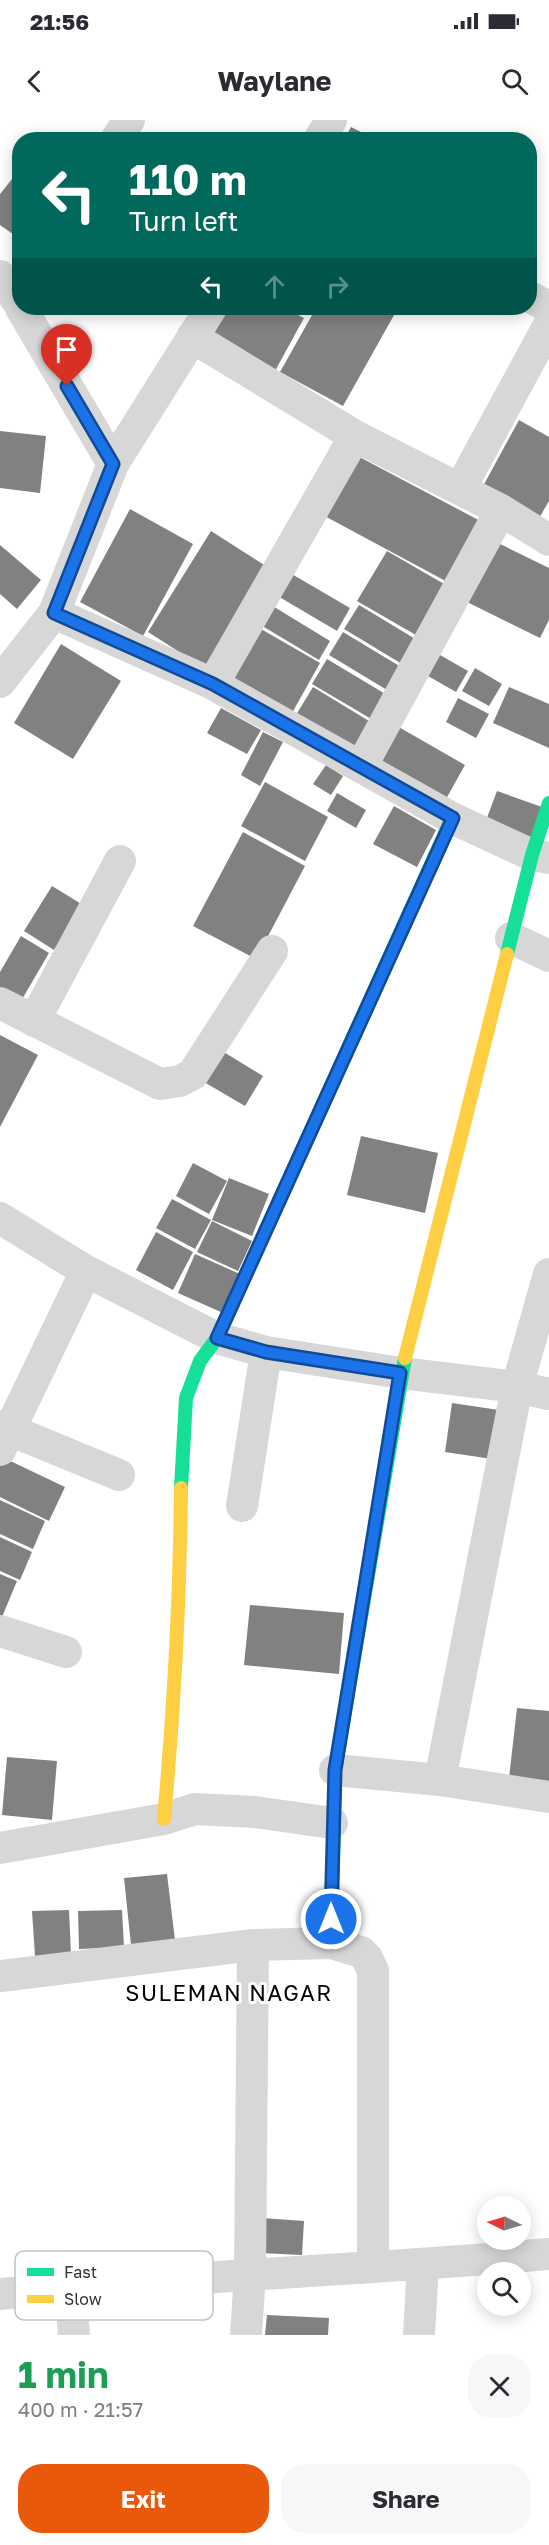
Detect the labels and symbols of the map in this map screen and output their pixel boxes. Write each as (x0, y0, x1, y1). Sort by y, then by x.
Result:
pin (41, 324, 92, 386)
position arrow (299, 1887, 363, 1951)
district label: SULEMAN NAGAR (125, 1979, 333, 2006)
north arrow (477, 2196, 531, 2250)
legend (15, 2251, 213, 2320)
text: Fast (64, 2262, 97, 2282)
text: Slow (64, 2289, 102, 2309)

